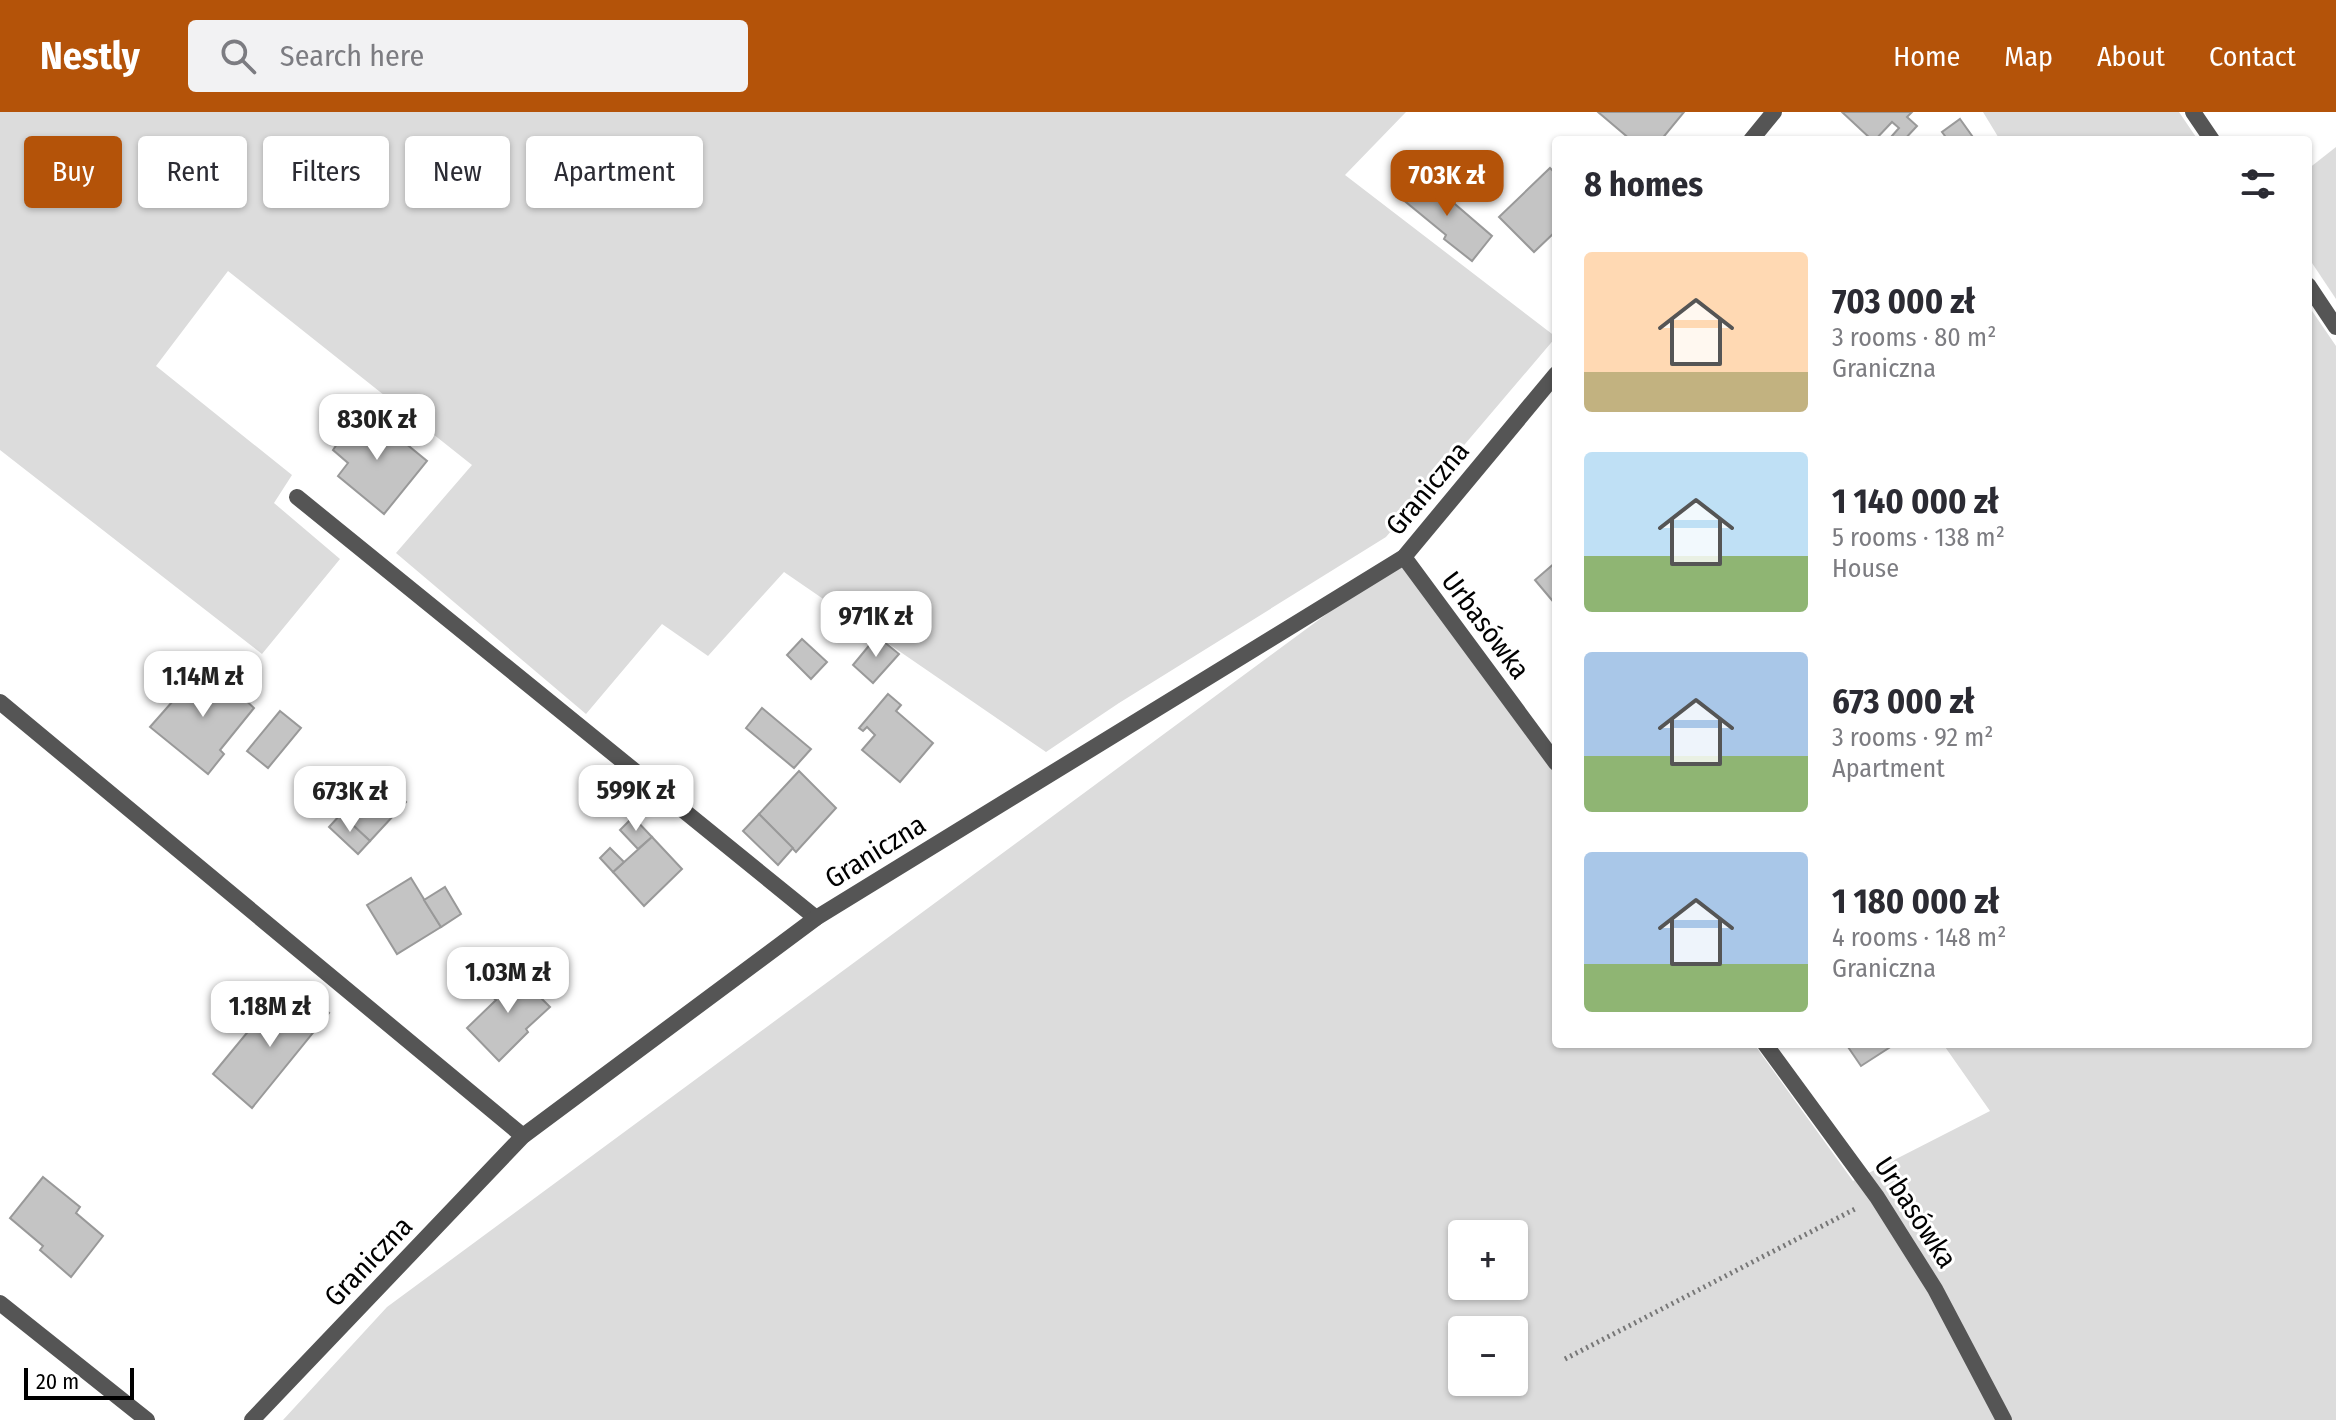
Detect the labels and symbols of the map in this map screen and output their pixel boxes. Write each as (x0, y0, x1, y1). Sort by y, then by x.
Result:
pin: 703K zł (1373, 150, 1521, 218)
pin: 830K zł (303, 394, 451, 462)
street label: Graniczna (1379, 435, 1476, 542)
street label: Urbasówka (1435, 565, 1537, 685)
pin: 971K zł (802, 591, 950, 659)
pin: 1.14M zł (120, 651, 286, 719)
pin: 599K zł (562, 765, 710, 833)
pin: 673K zł (276, 766, 424, 834)
street label: Graniczna (819, 808, 932, 895)
pin: 1.03M zł (425, 947, 591, 1015)
pin: 1.18M zł (187, 981, 353, 1049)
street label: Urbasówka (1867, 1151, 1964, 1274)
street label: Graniczna (318, 1210, 419, 1313)
scale bar (24, 1364, 134, 1400)

